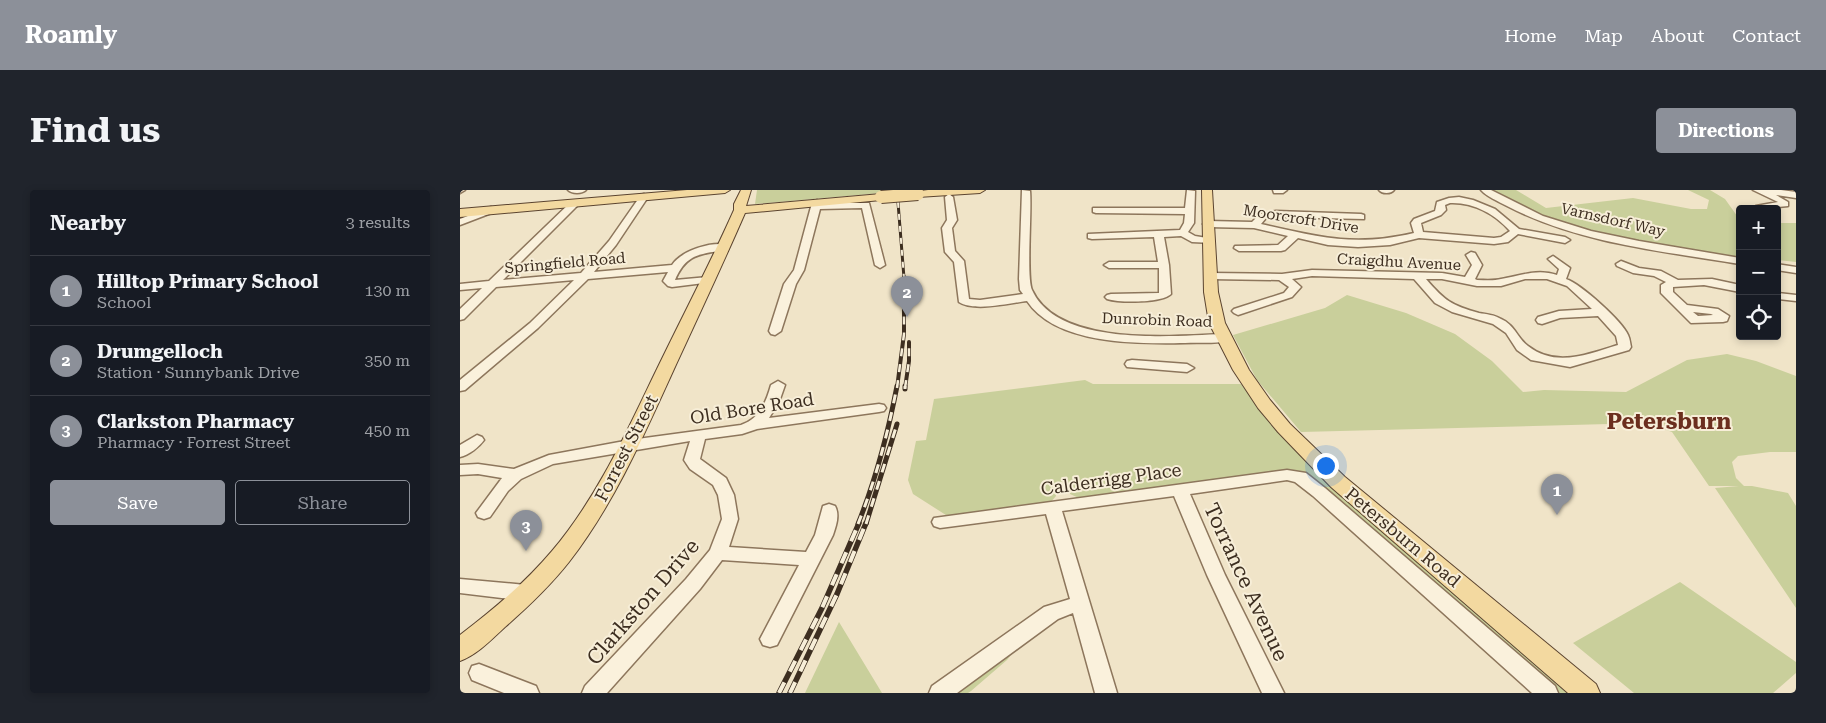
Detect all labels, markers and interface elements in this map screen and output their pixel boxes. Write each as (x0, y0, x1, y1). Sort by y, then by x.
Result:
text: Roamly (25, 21, 117, 49)
text: Home (1504, 25, 1556, 46)
text: Map (1584, 25, 1623, 46)
text: About (1651, 25, 1704, 46)
text: Contact (1732, 25, 1801, 46)
button: Directions (1656, 108, 1796, 153)
text: Find us (30, 110, 160, 151)
street label: Varnsdorf Way (1559, 199, 1667, 241)
street label: Moorcroft Drive (1242, 201, 1360, 237)
map controls (1736, 205, 1781, 340)
button: + (1736, 205, 1781, 250)
text: Nearby (50, 211, 126, 235)
text: 3 results (346, 213, 410, 232)
street label: Springfield Road (504, 249, 627, 277)
street label: Craigdhu Avenue (1337, 250, 1461, 274)
button: − (1736, 250, 1781, 295)
text: Hilltop Primary School (97, 270, 319, 293)
pin: 2 (891, 276, 923, 317)
text: 1 (62, 281, 70, 300)
text: 130 m (364, 281, 410, 300)
text: School (97, 293, 151, 312)
button: locate (1736, 295, 1781, 340)
street label: Dunrobin Road (1101, 309, 1213, 331)
text: Drumgelloch (97, 340, 223, 363)
text: 2 (62, 351, 70, 370)
text: 350 m (364, 351, 410, 370)
text: Station · Sunnybank Drive (97, 363, 299, 382)
street label: Old Bore Road (689, 388, 816, 428)
street label: Forrest Street (590, 391, 662, 505)
district label: Petersburn (1607, 409, 1731, 434)
text: Clarkston Pharmacy (97, 410, 294, 433)
text: 3 (62, 421, 70, 440)
text: 450 m (364, 421, 410, 440)
text: Pharmacy · Forrest Street (97, 433, 290, 452)
your location (1313, 453, 1339, 479)
street label: Calderrigg Place (1039, 459, 1183, 499)
pin: 1 (1541, 474, 1573, 515)
button: Save (50, 480, 225, 525)
button: Share (235, 480, 410, 525)
street label: Petersburn Road (1341, 483, 1465, 592)
street label: Torrance Avenue (1199, 499, 1293, 665)
pin: 3 (510, 510, 542, 551)
street label: Clarkston Drive (582, 534, 704, 670)

